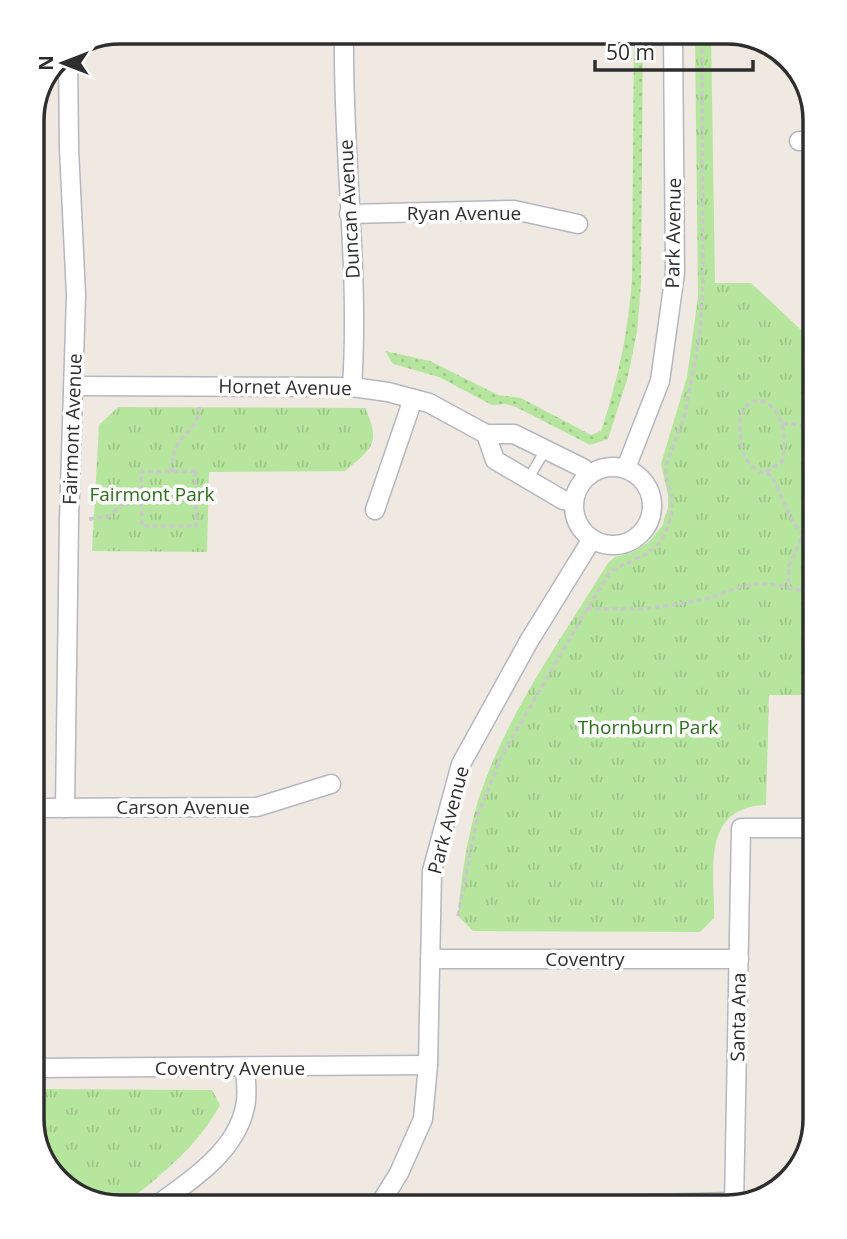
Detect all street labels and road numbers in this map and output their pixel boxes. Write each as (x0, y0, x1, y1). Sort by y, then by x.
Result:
street label: Duncan Avenue (332, 139, 366, 279)
street label: Park Avenue (659, 177, 687, 289)
street label: Ryan Avenue (407, 200, 521, 226)
street label: Fairmont Avenue (56, 353, 88, 505)
street label: Hornet Avenue (218, 373, 352, 401)
street label: Park Avenue (421, 763, 475, 877)
street label: Carson Avenue (116, 794, 250, 820)
street label: Coventry (545, 946, 625, 972)
street label: Santa Ana (724, 972, 752, 1062)
street label: Coventry Avenue (155, 1055, 305, 1081)

